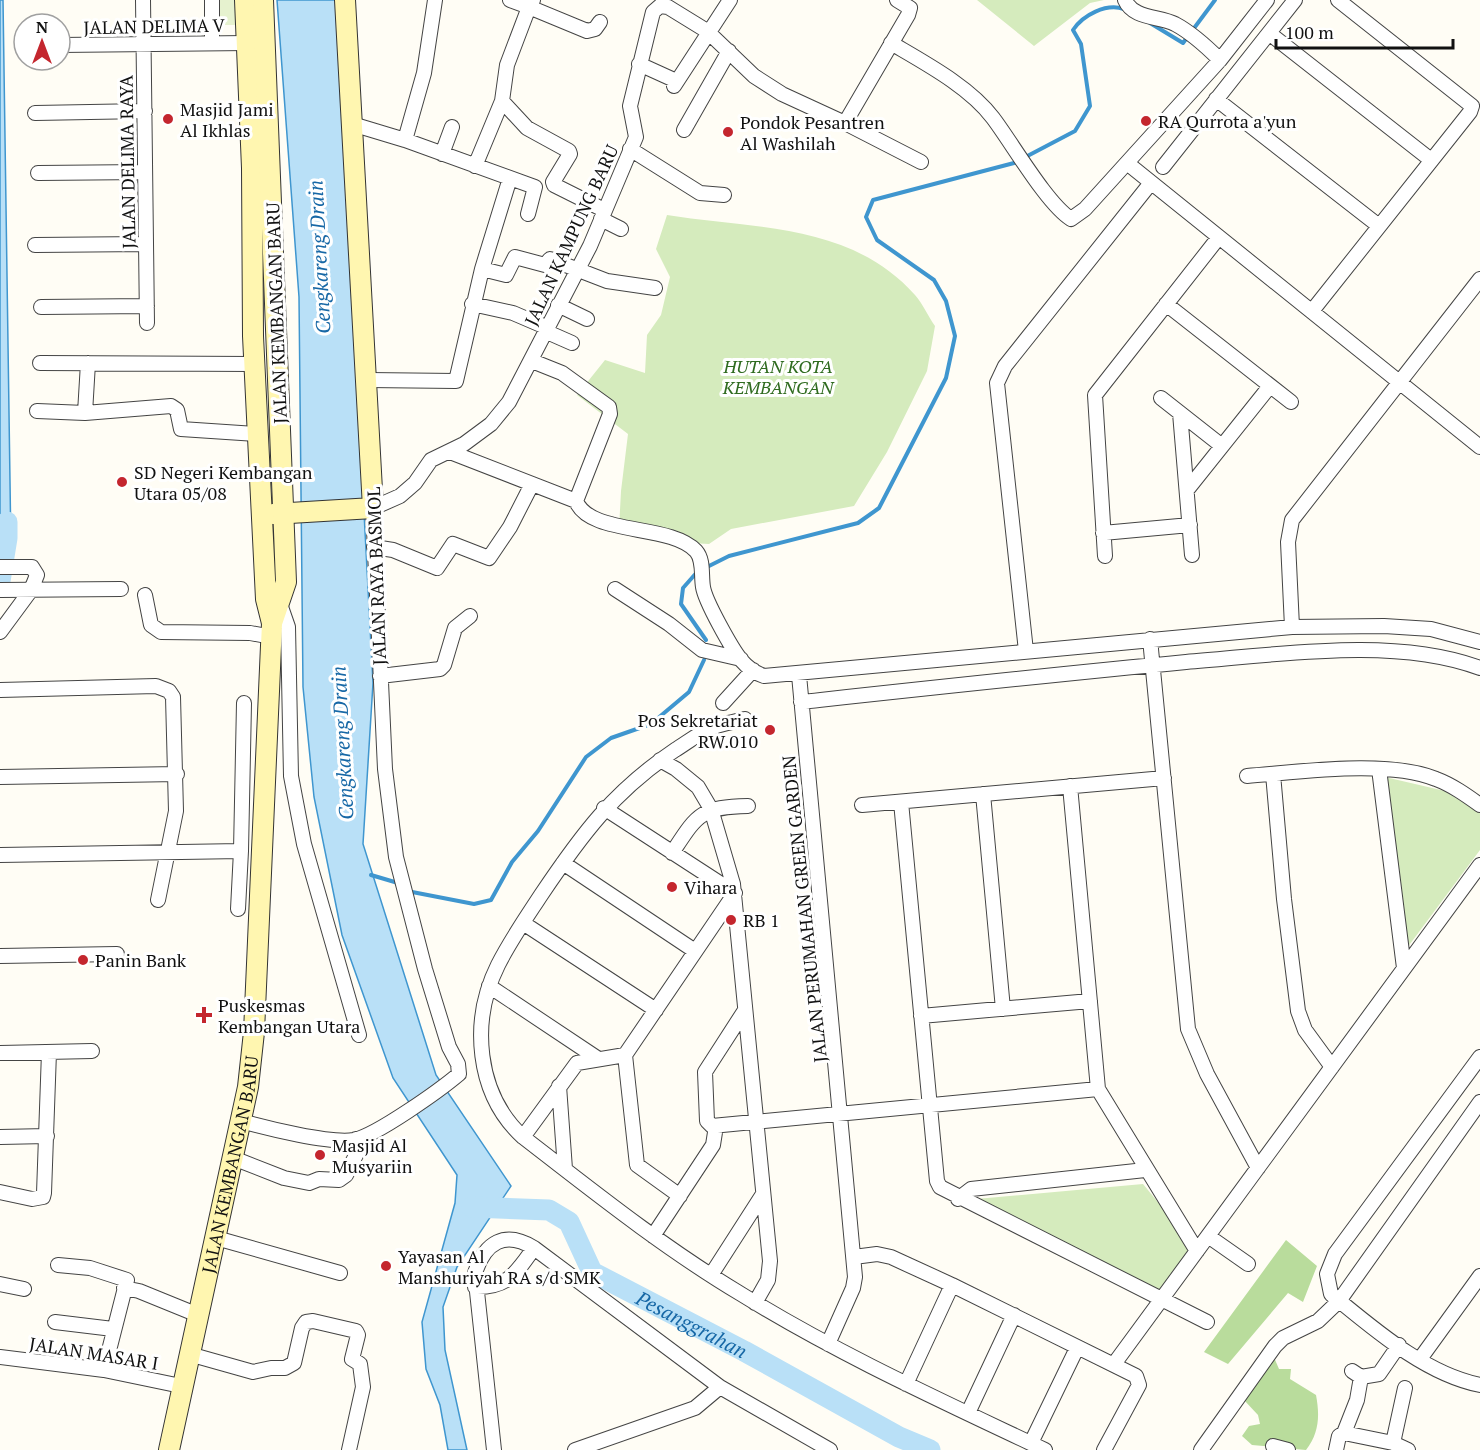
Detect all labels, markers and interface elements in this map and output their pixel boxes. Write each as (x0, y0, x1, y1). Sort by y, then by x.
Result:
north arrow (12, 12, 72, 72)
scale bar (1276, 12, 1453, 50)
street label: JALAN DELIMA V (83, 13, 226, 39)
text: N (36, 16, 48, 38)
text: 100 m (1285, 20, 1334, 44)
street label: JALAN DELIMA RAYA (113, 74, 141, 249)
place label: Masjid Jami Al Ikhlas (180, 97, 274, 142)
place label: RA Qurrota a'yun (1158, 109, 1297, 133)
place label: Pondok Pesantren Al Washilah (740, 110, 885, 155)
marker: Masjid Jami Al Ikhlas (161, 112, 175, 126)
marker: RA Qurrota a'yun (1139, 114, 1153, 128)
marker: Pondok Pesantren Al Washilah (721, 125, 735, 139)
street label: JALAN KAMPUNG BARU (519, 141, 623, 329)
water label: Cengkareng Drain (301, 179, 337, 335)
street label: JALAN KEMBANGAN BARU (260, 202, 292, 424)
park label: HUTAN KOTA KEMBANGAN (722, 354, 835, 399)
place label: SD Negeri Kembangan Utara 05/08 (134, 460, 313, 505)
marker: SD Negeri Kembangan Utara 05/08 (115, 475, 129, 489)
street label: JALAN RAYA BASMOL (361, 486, 391, 666)
water label: Cengkareng Drain (324, 665, 360, 821)
place label: Pos Sekretariat RW.010 (638, 708, 758, 753)
marker: Pos Sekretariat RW.010 (763, 723, 777, 737)
street label: JALAN PERUMAHAN GREEN GARDEN (776, 754, 832, 1064)
place label: Vihara (684, 875, 737, 899)
marker: Vihara (665, 880, 679, 894)
place label: RB 1 (743, 908, 780, 932)
marker: RB 1 (724, 913, 738, 927)
place label: Panin Bank (95, 948, 187, 972)
marker: Panin Bank (76, 953, 90, 967)
place label: Puskesmas Kembangan Utara (218, 993, 360, 1038)
marker: Puskesmas Kembangan Utara (195, 1006, 213, 1024)
street label: JALAN KEMBANGAN BARU (196, 1055, 263, 1276)
place label: Masjid Al Musyariin (332, 1133, 413, 1178)
marker: Masjid Al Musyariin (313, 1148, 327, 1162)
place label: Yayasan Al Manshuriyah RA s/d SMK (398, 1244, 601, 1289)
marker: Yayasan Al Manshuriyah RA s/d SMK (379, 1259, 393, 1273)
water label: Pesanggrahan (631, 1283, 752, 1364)
street label: JALAN MASAR I (28, 1331, 160, 1375)

